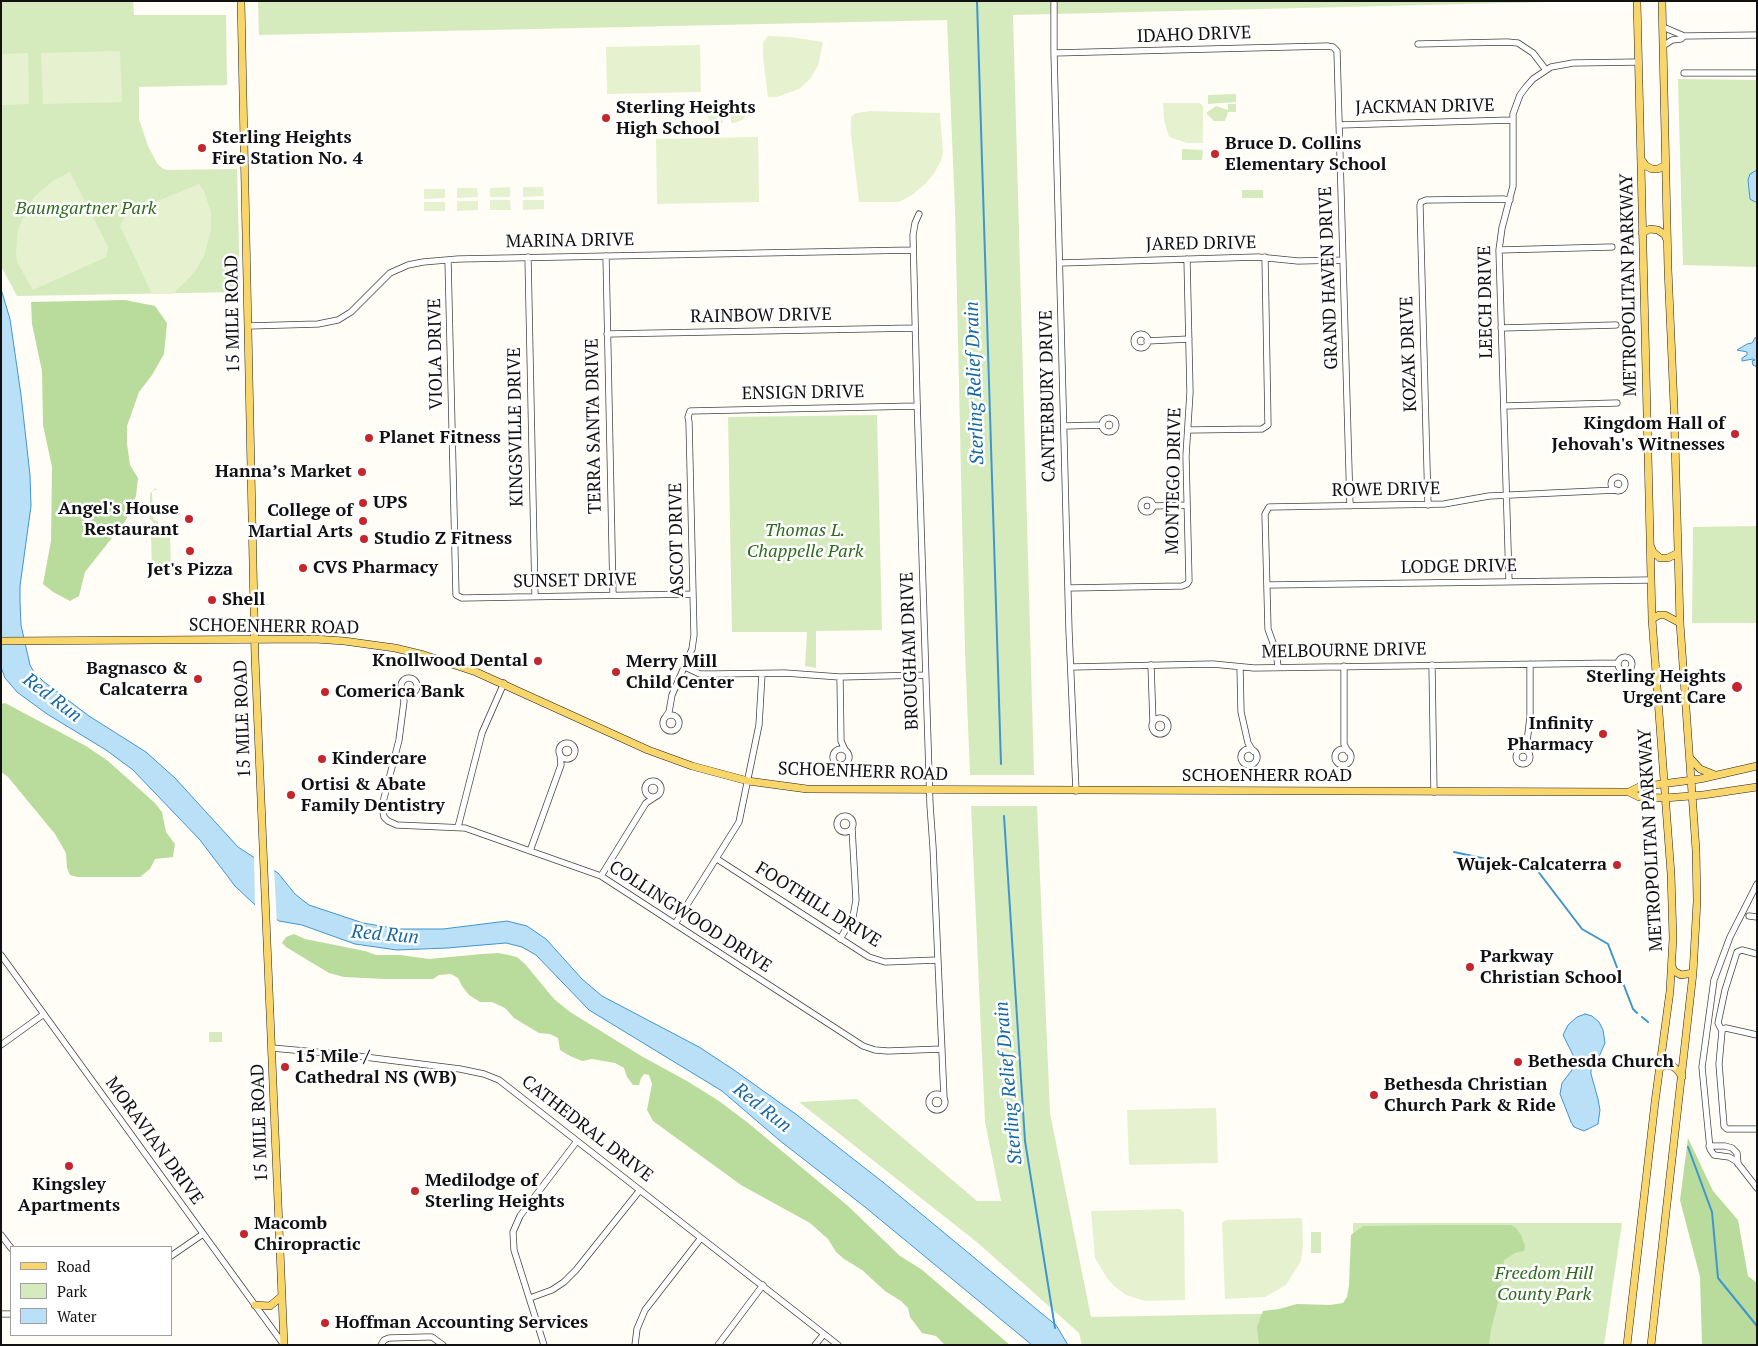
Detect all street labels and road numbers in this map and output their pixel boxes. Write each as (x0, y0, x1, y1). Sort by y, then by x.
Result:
street label: IDAHO DRIVE (1136, 22, 1252, 48)
street label: JACKMAN DRIVE (1355, 95, 1495, 119)
street label: METROPOLITAN PARKWAY (1616, 173, 1642, 397)
street label: GRAND HAVEN DRIVE (1315, 186, 1343, 370)
street label: MARINA DRIVE (505, 229, 635, 253)
street label: JARED DRIVE (1145, 232, 1257, 256)
street label: LEECH DRIVE (1474, 245, 1498, 359)
street label: 15 MILE ROAD (221, 255, 245, 373)
street label: KOZAK DRIVE (1396, 296, 1422, 412)
street label: VIOLA DRIVE (424, 298, 448, 410)
street label: RAINBOW DRIVE (690, 304, 832, 328)
street label: CANTERBURY DRIVE (1036, 310, 1060, 482)
street label: TERRA SANTA DRIVE (582, 338, 606, 514)
street label: KINGSVILLE DRIVE (504, 347, 528, 507)
street label: ENSIGN DRIVE (741, 381, 865, 405)
street label: MONTEGO DRIVE (1162, 407, 1186, 555)
street label: ROWE DRIVE (1331, 478, 1441, 502)
street label: ASCOT DRIVE (665, 482, 689, 598)
street label: LODGE DRIVE (1401, 555, 1517, 579)
street label: SUNSET DRIVE (513, 569, 637, 593)
street label: BROUGHAM DRIVE (896, 571, 924, 731)
street label: SCHOENHERR ROAD (189, 615, 359, 639)
street label: MELBOURNE DRIVE (1261, 639, 1427, 663)
street label: 15 MILE ROAD (230, 659, 256, 779)
street label: METROPOLITAN PARKWAY (1634, 728, 1668, 952)
street label: SCHOENHERR ROAD (777, 758, 949, 786)
street label: SCHOENHERR ROAD (1182, 765, 1352, 787)
street label: COLLINGWOOD DRIVE (605, 856, 775, 978)
street label: FOOTHILL DRIVE (751, 858, 885, 952)
street label: 15 MILE ROAD (247, 1063, 273, 1183)
street label: CATHEDRAL DRIVE (517, 1071, 657, 1187)
street label: MORAVIAN DRIVE (100, 1073, 208, 1209)

